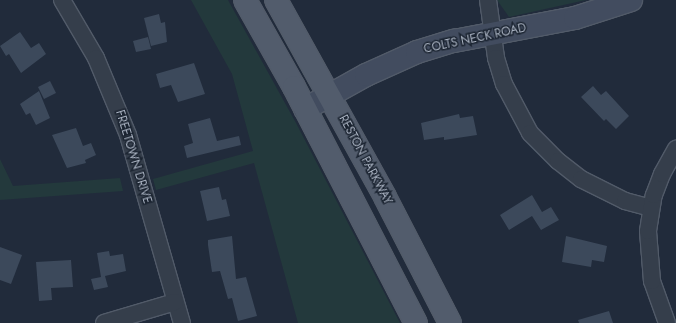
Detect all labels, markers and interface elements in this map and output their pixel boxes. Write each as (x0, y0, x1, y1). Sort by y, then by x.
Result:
street label: COLTS NECK ROAD (422, 21, 528, 57)
street label: FREETOWN DRIVE (112, 108, 154, 206)
street label: RESTON PARKWAY (335, 113, 395, 207)

